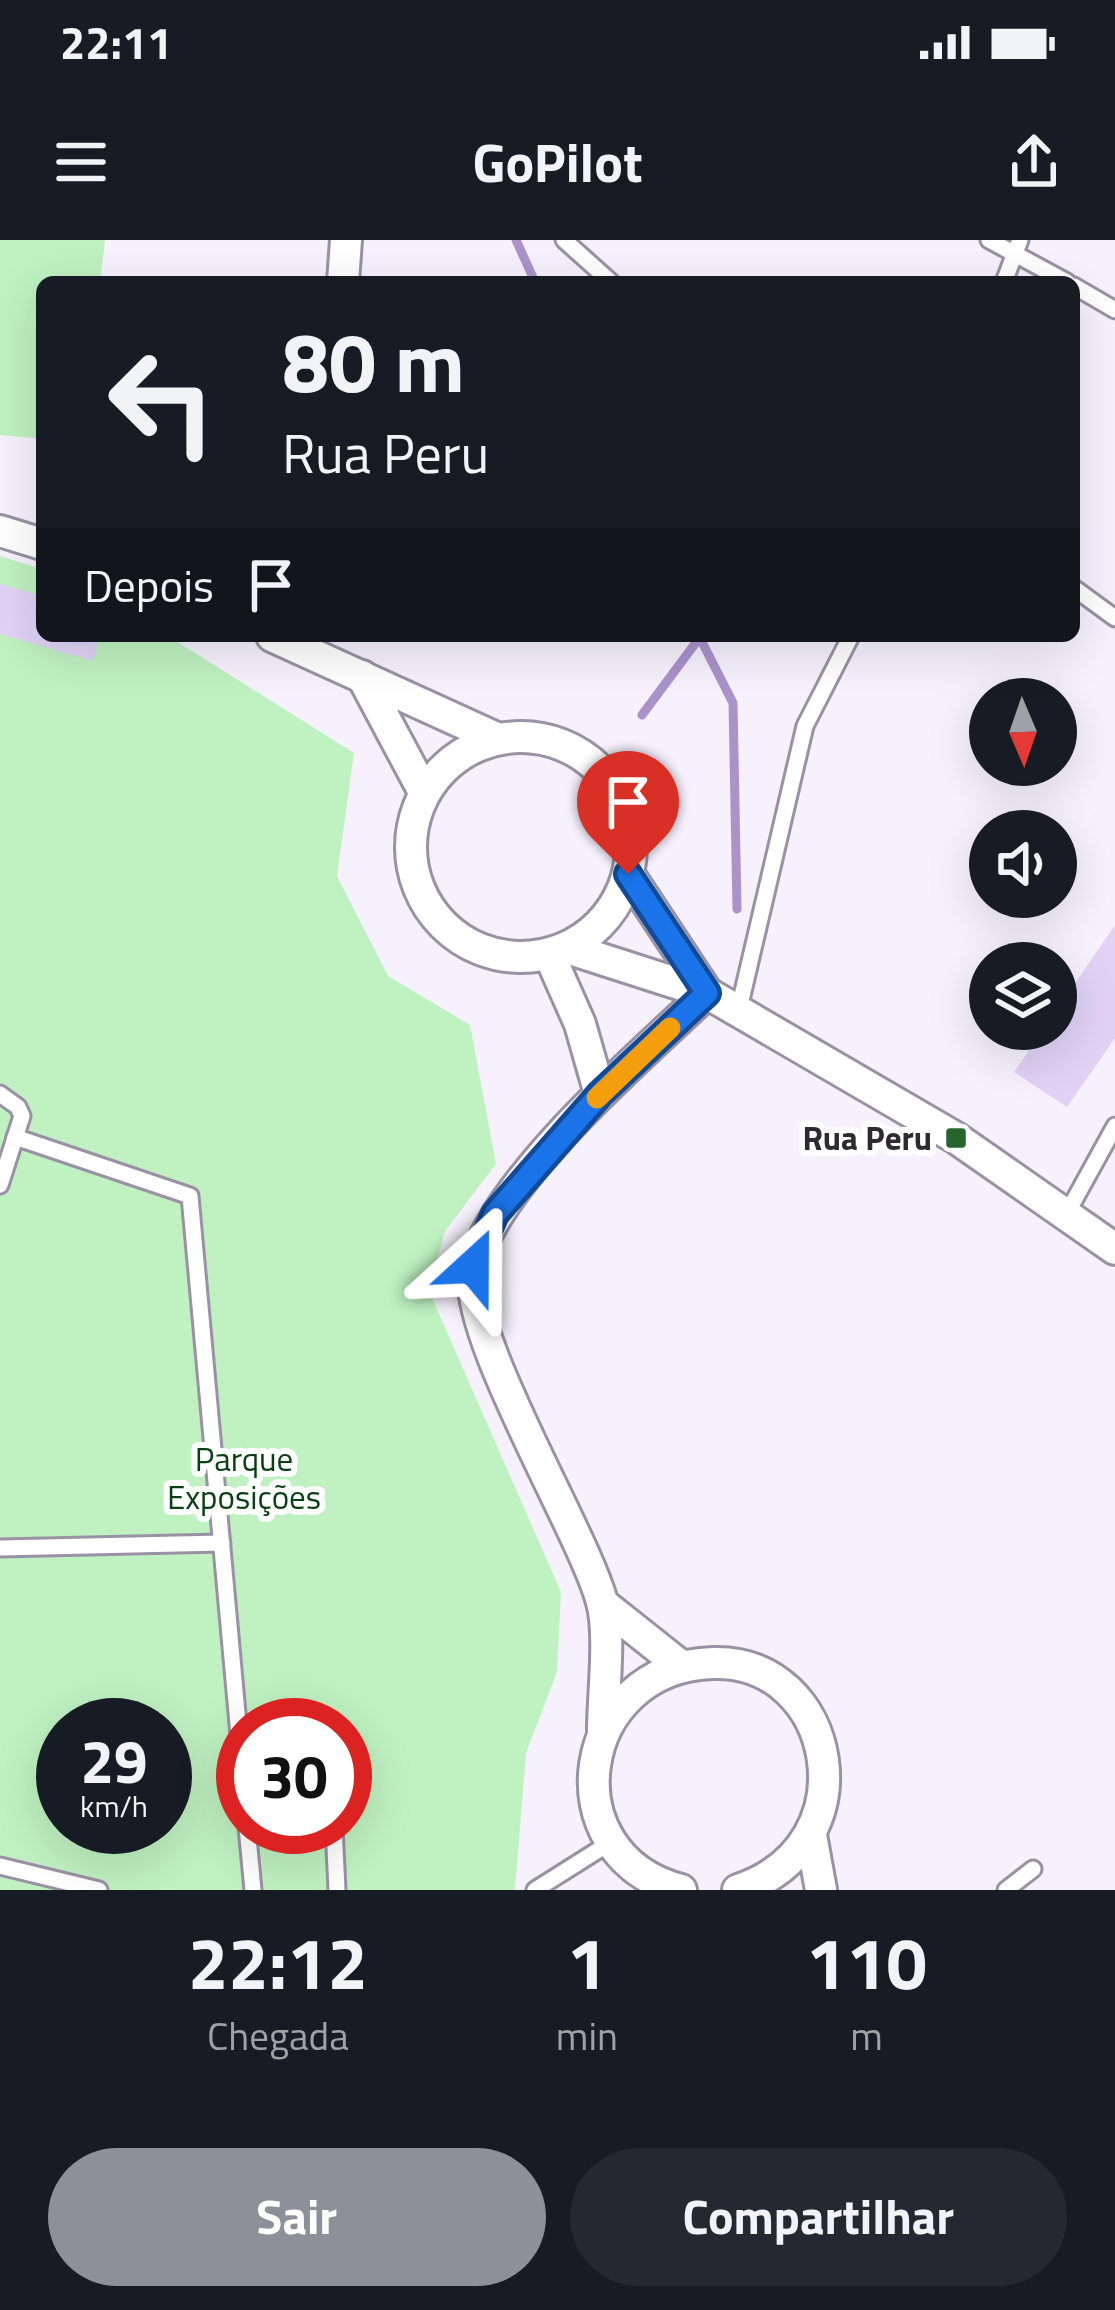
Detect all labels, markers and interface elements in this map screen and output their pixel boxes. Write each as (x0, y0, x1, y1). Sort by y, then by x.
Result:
text: 22:11 (60, 8, 172, 76)
text: GoPilot (472, 121, 643, 203)
icon: menu (48, 129, 114, 195)
icon: share (1001, 129, 1067, 195)
text: 80 m (282, 297, 465, 425)
icon: left (84, 324, 240, 480)
text: Rua Peru (282, 412, 489, 494)
text: Depois (84, 551, 214, 619)
icon: arrive (238, 552, 304, 618)
north arrow (969, 678, 1077, 786)
map controls (969, 678, 1077, 1050)
pin (577, 751, 679, 874)
icon: arrive (595, 769, 661, 835)
button: sound (969, 810, 1077, 918)
button: layers (969, 942, 1077, 1050)
place label: Rua Peru (802, 1113, 932, 1163)
marker: Rua Peru (943, 1125, 969, 1151)
position arrow (410, 1203, 536, 1329)
park label: Parque Exposições (167, 1434, 321, 1522)
speed limit sign: 30 (216, 1698, 372, 1854)
text: 29 (80, 1715, 148, 1806)
text: km/h (80, 1783, 148, 1829)
text: 22:12 (188, 1907, 368, 2017)
text: 1 (567, 1907, 607, 2017)
text: 110 (806, 1907, 927, 2017)
text: Chegada (207, 2006, 349, 2065)
text: min (556, 2006, 618, 2065)
text: m (850, 2006, 883, 2065)
button: Sair (48, 2148, 546, 2286)
button: Compartilhar (570, 2148, 1067, 2286)

